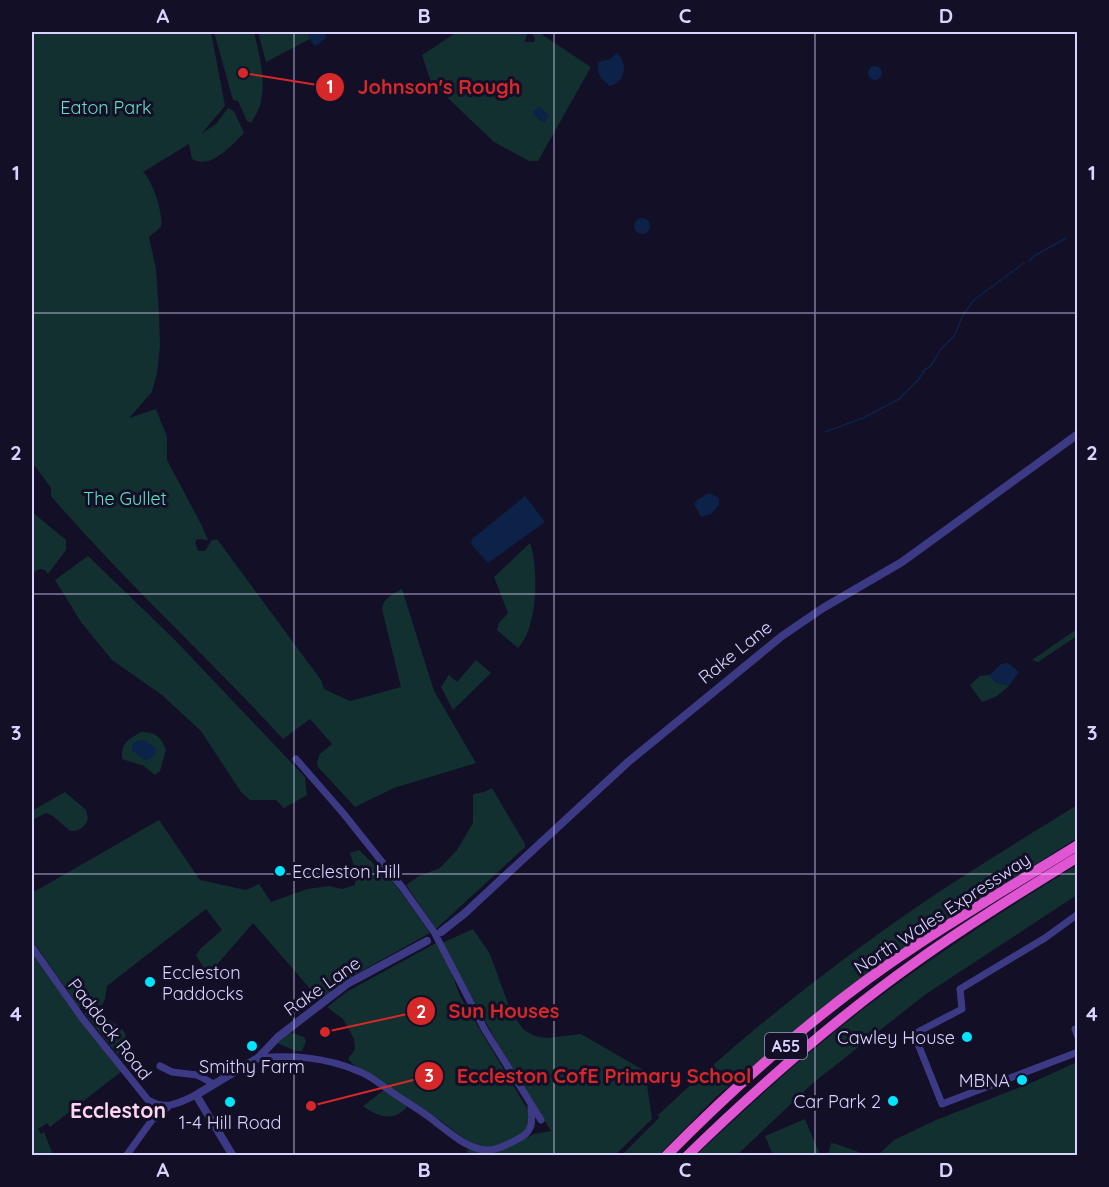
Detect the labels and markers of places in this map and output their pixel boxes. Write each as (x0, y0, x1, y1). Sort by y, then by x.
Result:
callout: Johnson's Rough (315, 68, 532, 106)
place label: Eccleston Hill (292, 860, 401, 883)
marker: Eccleston Hill (273, 864, 287, 878)
place label: Eccleston Paddocks (162, 961, 244, 1005)
marker: Eccleston Paddocks (143, 975, 157, 989)
callout: Sun Houses (406, 992, 571, 1030)
place label: Cawley House (837, 1026, 955, 1049)
marker: Cawley House (960, 1030, 974, 1044)
marker: Smithy Farm (245, 1039, 259, 1053)
place label: Smithy Farm (199, 1055, 305, 1078)
callout: Eccleston CofE Primary School (414, 1057, 763, 1095)
place label: MBNA (959, 1069, 1010, 1092)
marker: MBNA (1015, 1073, 1029, 1087)
place label: Car Park 2 (794, 1090, 881, 1113)
marker: Car Park 2 (886, 1094, 900, 1108)
marker: 1-4 Hill Road (223, 1095, 237, 1109)
place label: 1-4 Hill Road (179, 1111, 281, 1134)

